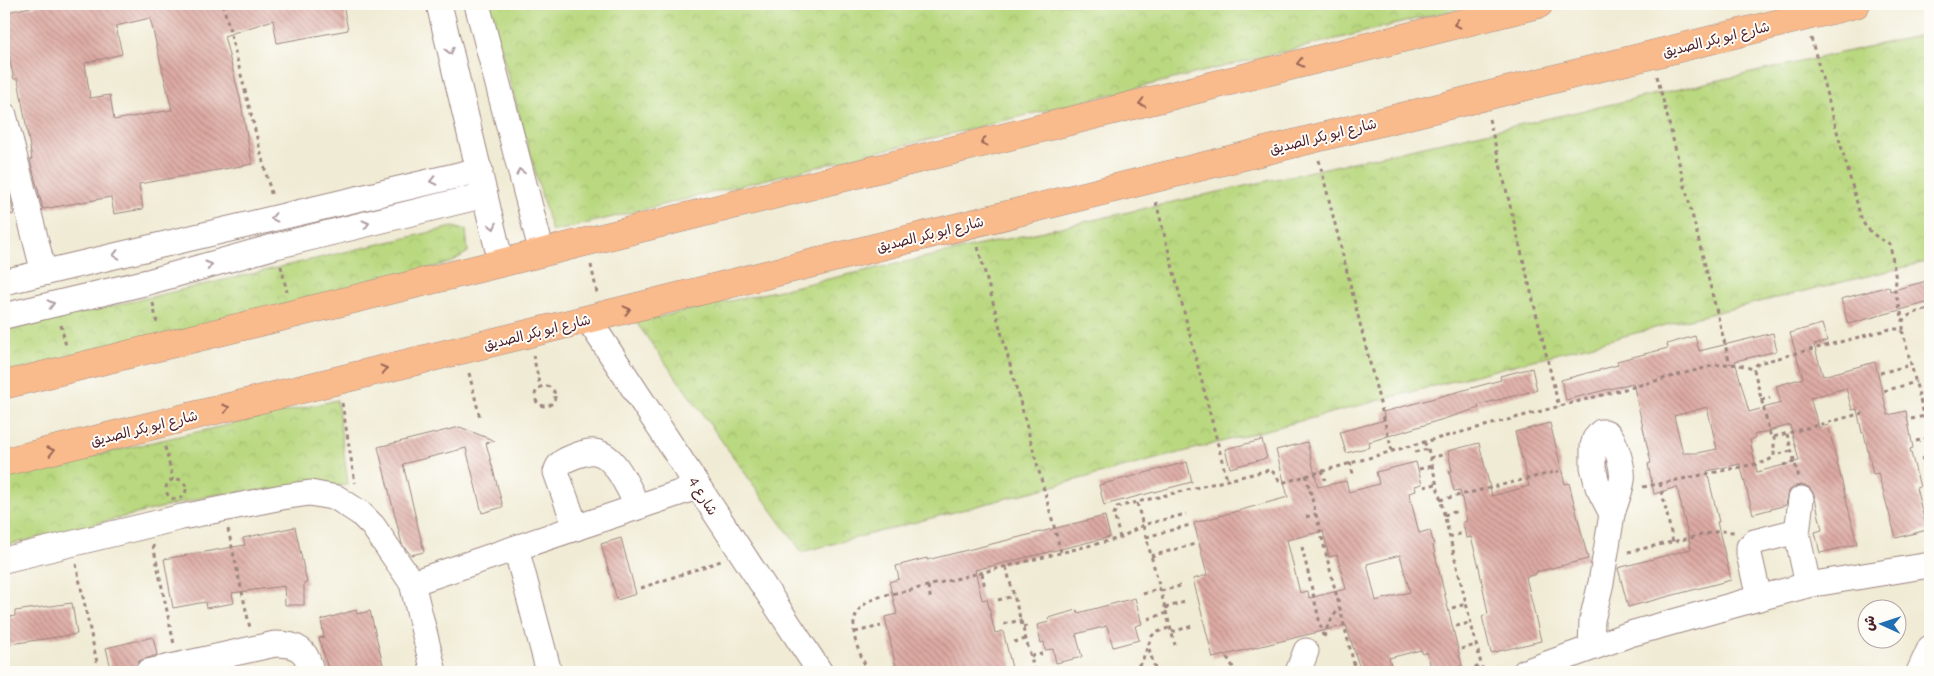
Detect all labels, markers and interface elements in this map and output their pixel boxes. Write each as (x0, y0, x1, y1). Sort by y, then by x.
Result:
street label: شارع ابو بكر الصديق (1661, 17, 1772, 62)
one-way arrow (1453, 18, 1462, 29)
one-way arrow (445, 47, 455, 55)
one-way arrow (1296, 58, 1304, 68)
one-way arrow (1138, 97, 1147, 108)
street label: شارع ابو بكر الصديق (1268, 114, 1379, 159)
one-way arrow (980, 136, 989, 147)
one-way arrow (516, 169, 526, 177)
one-way arrow (428, 175, 437, 186)
one-way arrow (270, 212, 279, 223)
street label: شارع ابو بكر الصديق (875, 212, 986, 257)
one-way arrow (362, 219, 371, 230)
one-way arrow (487, 222, 498, 231)
one-way arrow (113, 250, 121, 260)
one-way arrow (204, 260, 213, 271)
one-way arrow (47, 299, 56, 310)
one-way arrow (622, 305, 631, 316)
street label: شارع ابو بكر الصديق (482, 310, 593, 355)
one-way arrow (379, 364, 388, 375)
one-way arrow (222, 403, 231, 414)
street label: شارع ابو بكر الصديق (89, 406, 200, 451)
one-way arrow (47, 446, 56, 457)
street label: شارع 4 (683, 474, 722, 519)
north arrow (1856, 598, 1906, 648)
text: ش (1860, 615, 1878, 631)

